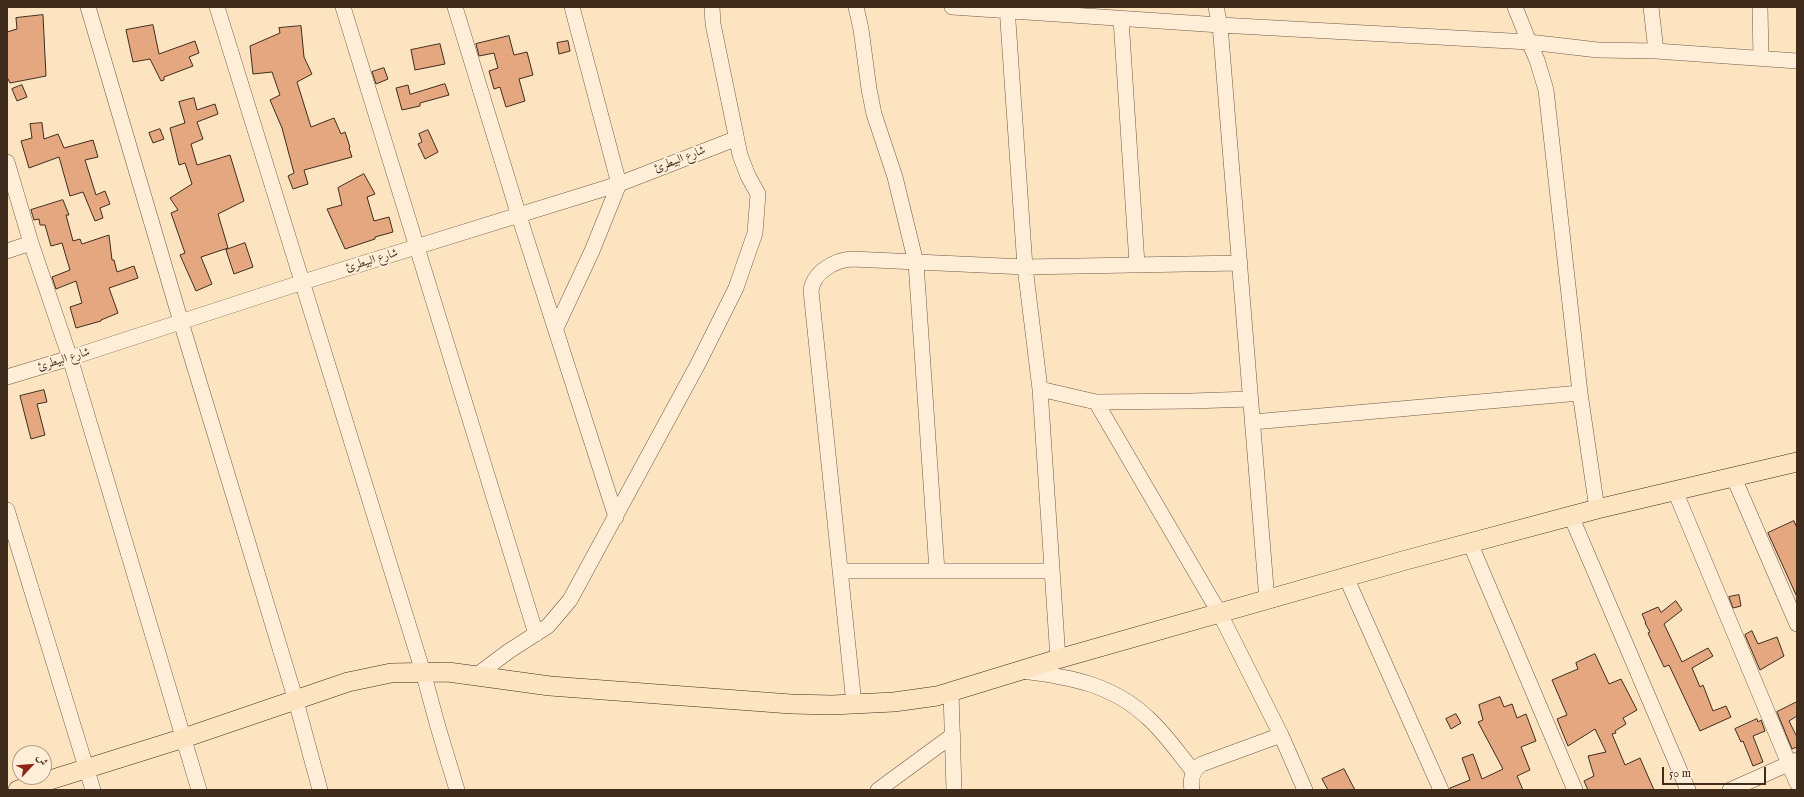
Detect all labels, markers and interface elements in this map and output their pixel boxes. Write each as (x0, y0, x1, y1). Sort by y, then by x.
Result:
street label: شارع البيطرئ (652, 144, 708, 176)
street label: شارع البيطرئ (344, 246, 400, 276)
street label: شارع البيطرئ (36, 345, 92, 375)
north arrow (12, 745, 52, 785)
text: ش (33, 752, 51, 768)
scale bar (1664, 759, 1768, 785)
text: 50 m (1669, 766, 1691, 781)

